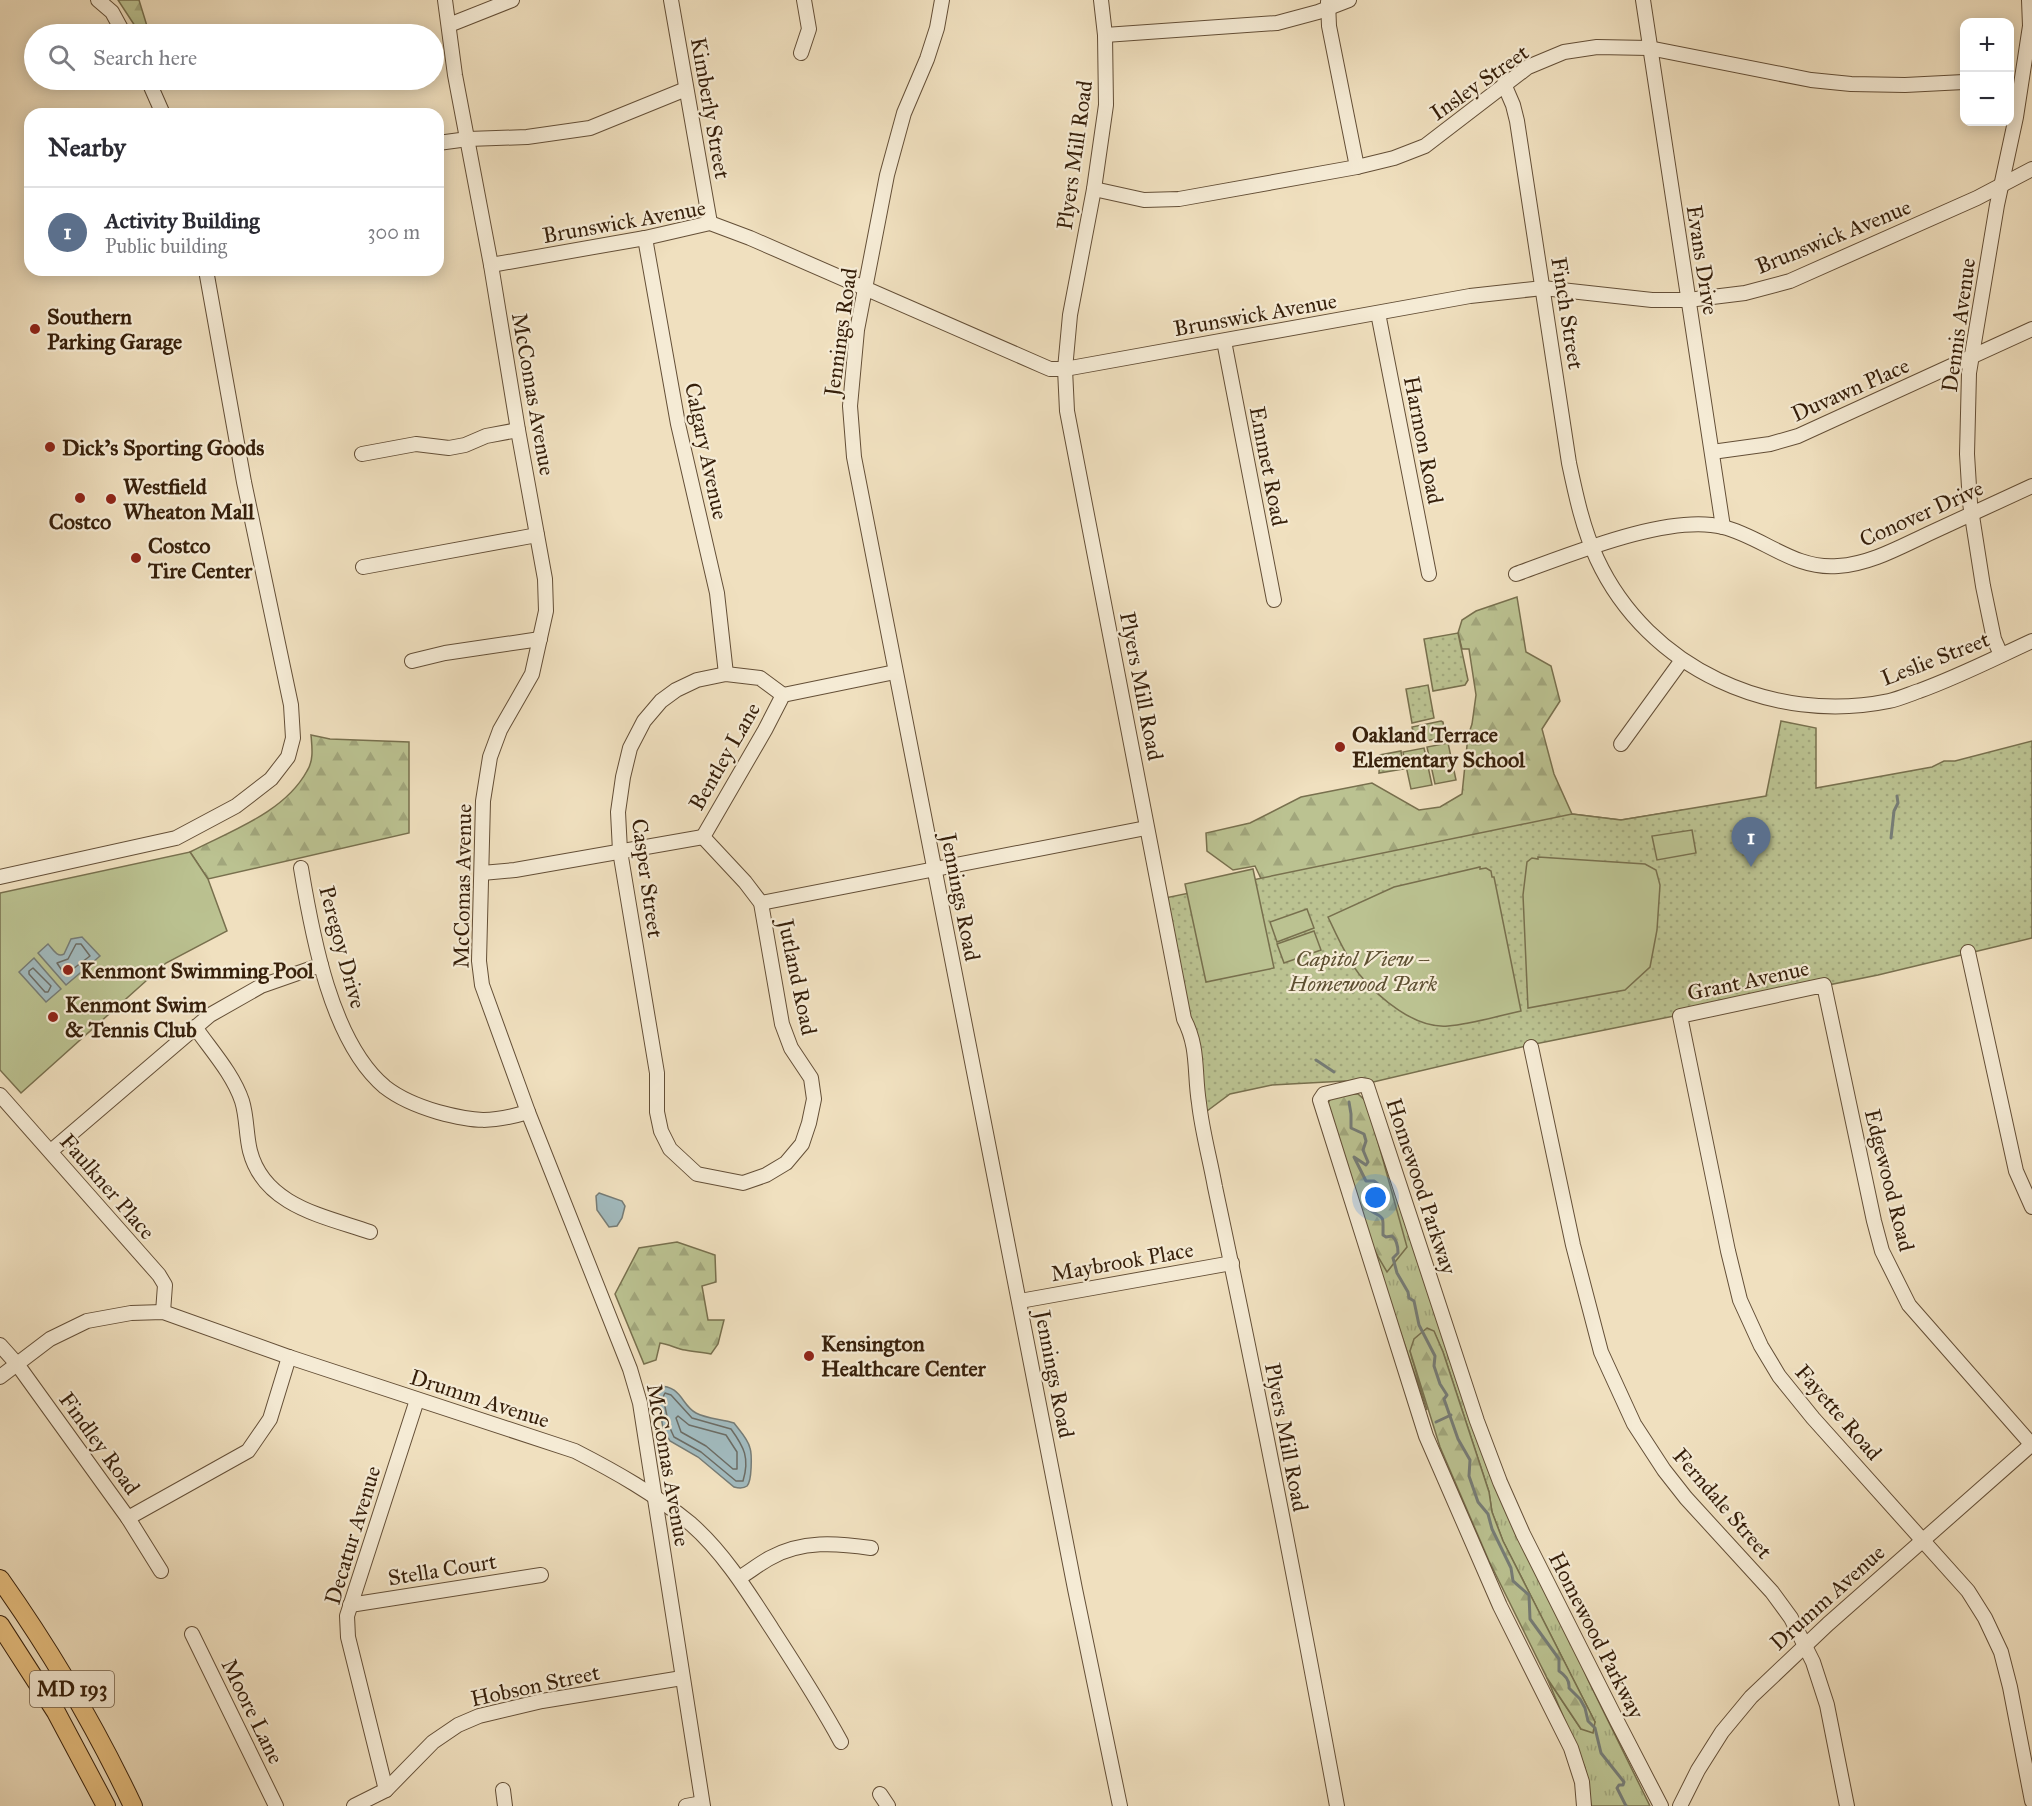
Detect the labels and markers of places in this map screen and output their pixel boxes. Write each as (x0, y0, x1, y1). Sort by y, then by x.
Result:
place label: Southern Parking Garage (47, 303, 182, 355)
marker: Southern Parking Garage (28, 322, 42, 336)
place label: Dick's Sporting Goods (62, 434, 264, 461)
marker: Dick's Sporting Goods (43, 440, 57, 454)
place label: Westfield Wheaton Mall (123, 473, 255, 525)
marker: Costco (73, 491, 87, 505)
marker: Westfield Wheaton Mall (104, 492, 118, 506)
place label: Costco (49, 508, 111, 535)
place label: Costco Tire Center (147, 532, 253, 584)
marker: Costco Tire Center (129, 551, 143, 565)
place label: Oakland Terrace Elementary School (1352, 721, 1526, 773)
marker: Oakland Terrace Elementary School (1333, 740, 1347, 754)
pin: 1 (1732, 818, 1770, 867)
place label: Kenmont Swimming Pool (80, 957, 315, 984)
marker: Kenmont Swimming Pool (61, 963, 75, 977)
place label: Kenmont Swim & Tennis Club (65, 991, 207, 1043)
marker: Kenmont Swim & Tennis Club (46, 1010, 60, 1024)
place label: Kensington Healthcare Center (821, 1330, 987, 1382)
marker: Kensington Healthcare Center (802, 1349, 816, 1363)

